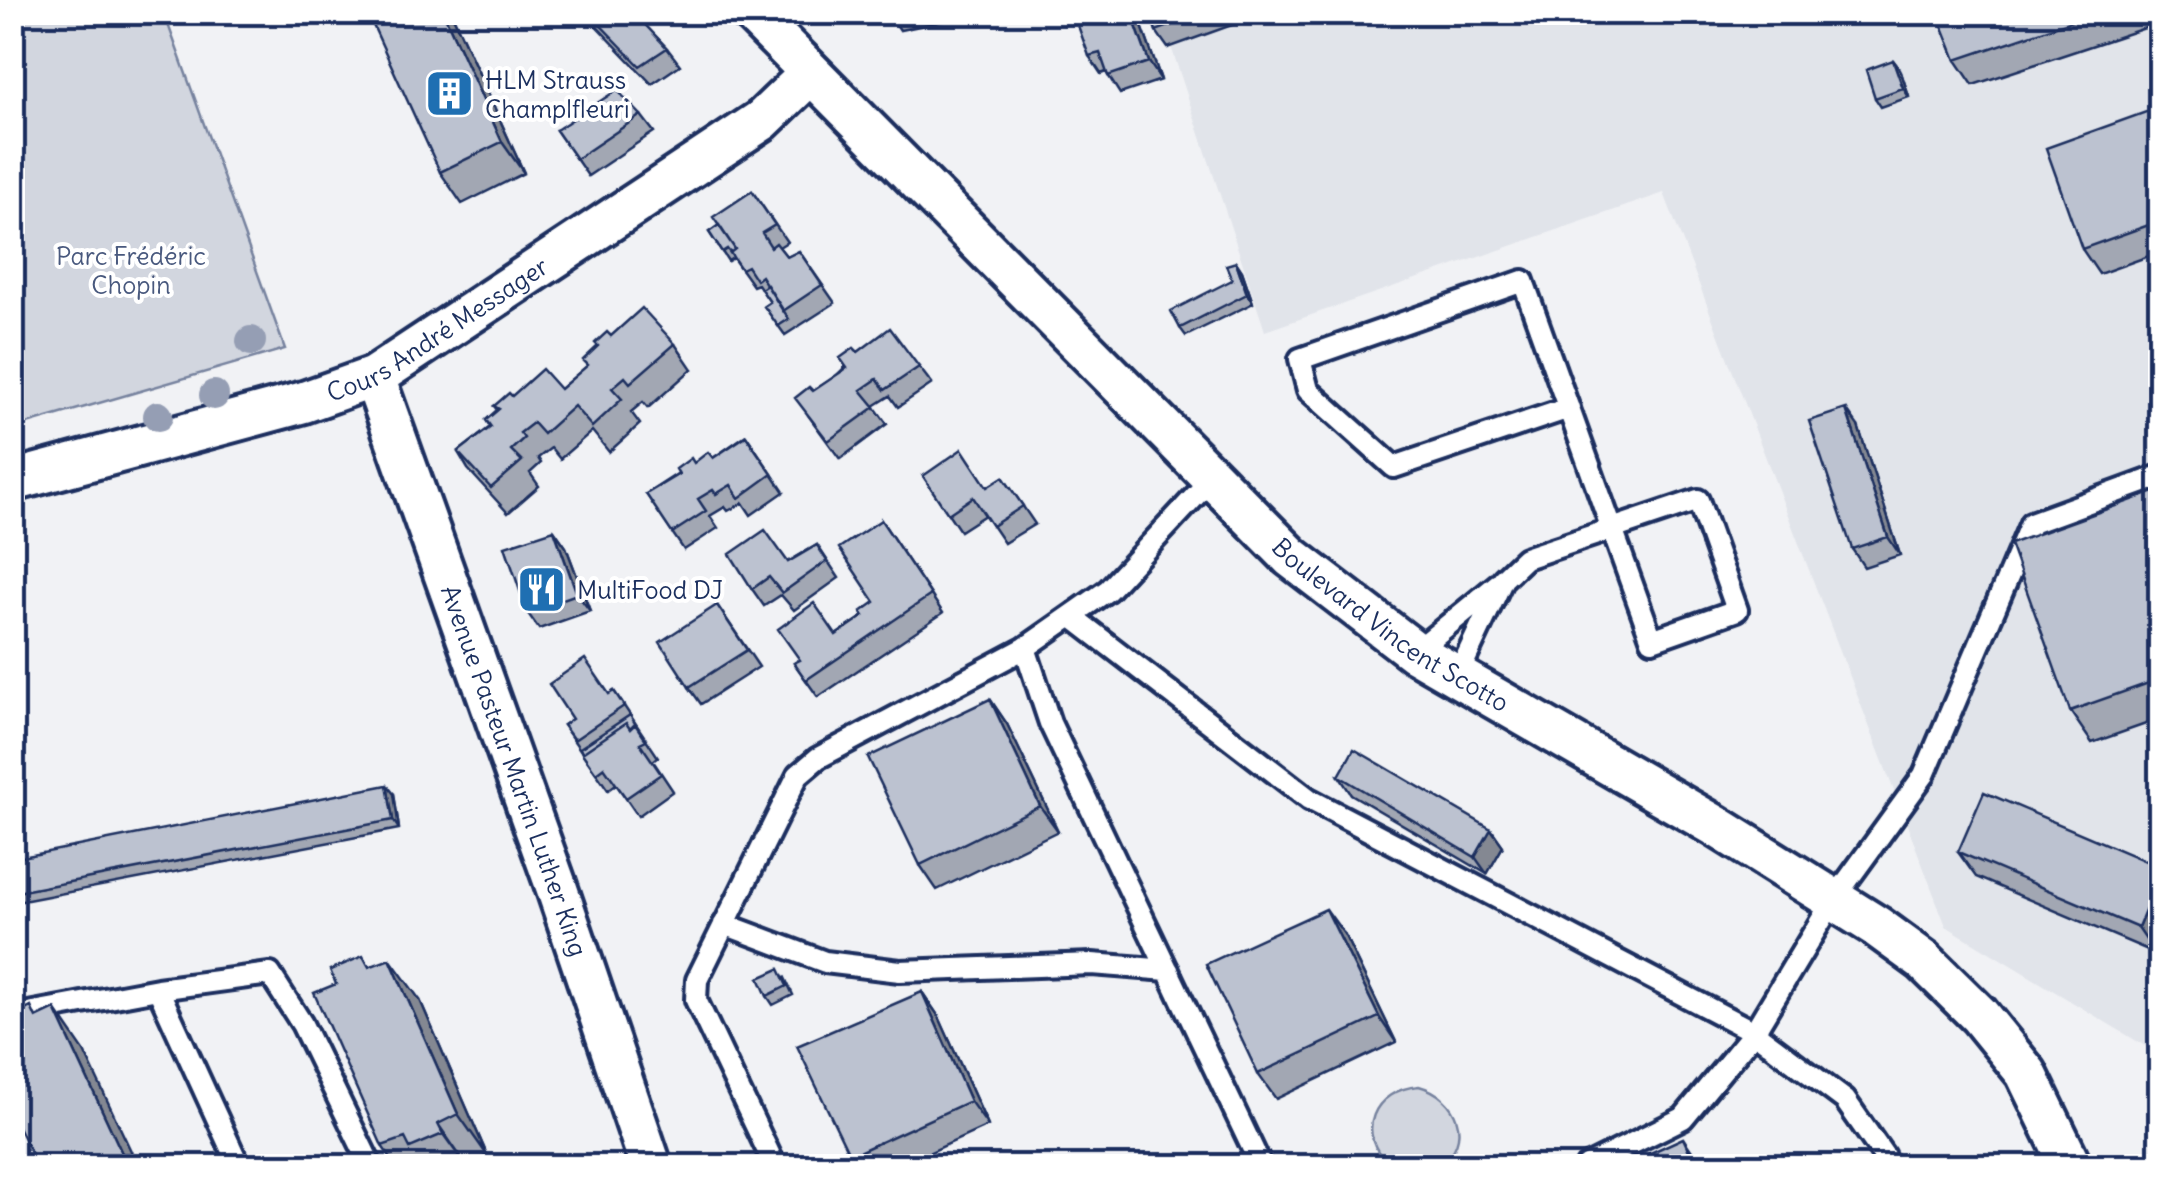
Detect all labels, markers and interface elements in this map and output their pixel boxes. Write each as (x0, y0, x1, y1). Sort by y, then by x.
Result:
place label: HLM Strauss Champlfleuri (485, 64, 630, 125)
building icon: HLM Strauss Champlfleuri (424, 68, 476, 120)
park label: Parc Frédéric Chopin (56, 240, 206, 301)
street label: Cours André Messager (322, 250, 554, 409)
street label: Boulevard Vincent Scotto (1265, 531, 1515, 719)
restaurant icon: MultiFood DJ (516, 564, 568, 616)
place label: MultiFood DJ (577, 574, 723, 606)
street label: Avenue Pasteur Martin Luther King (434, 581, 595, 960)

